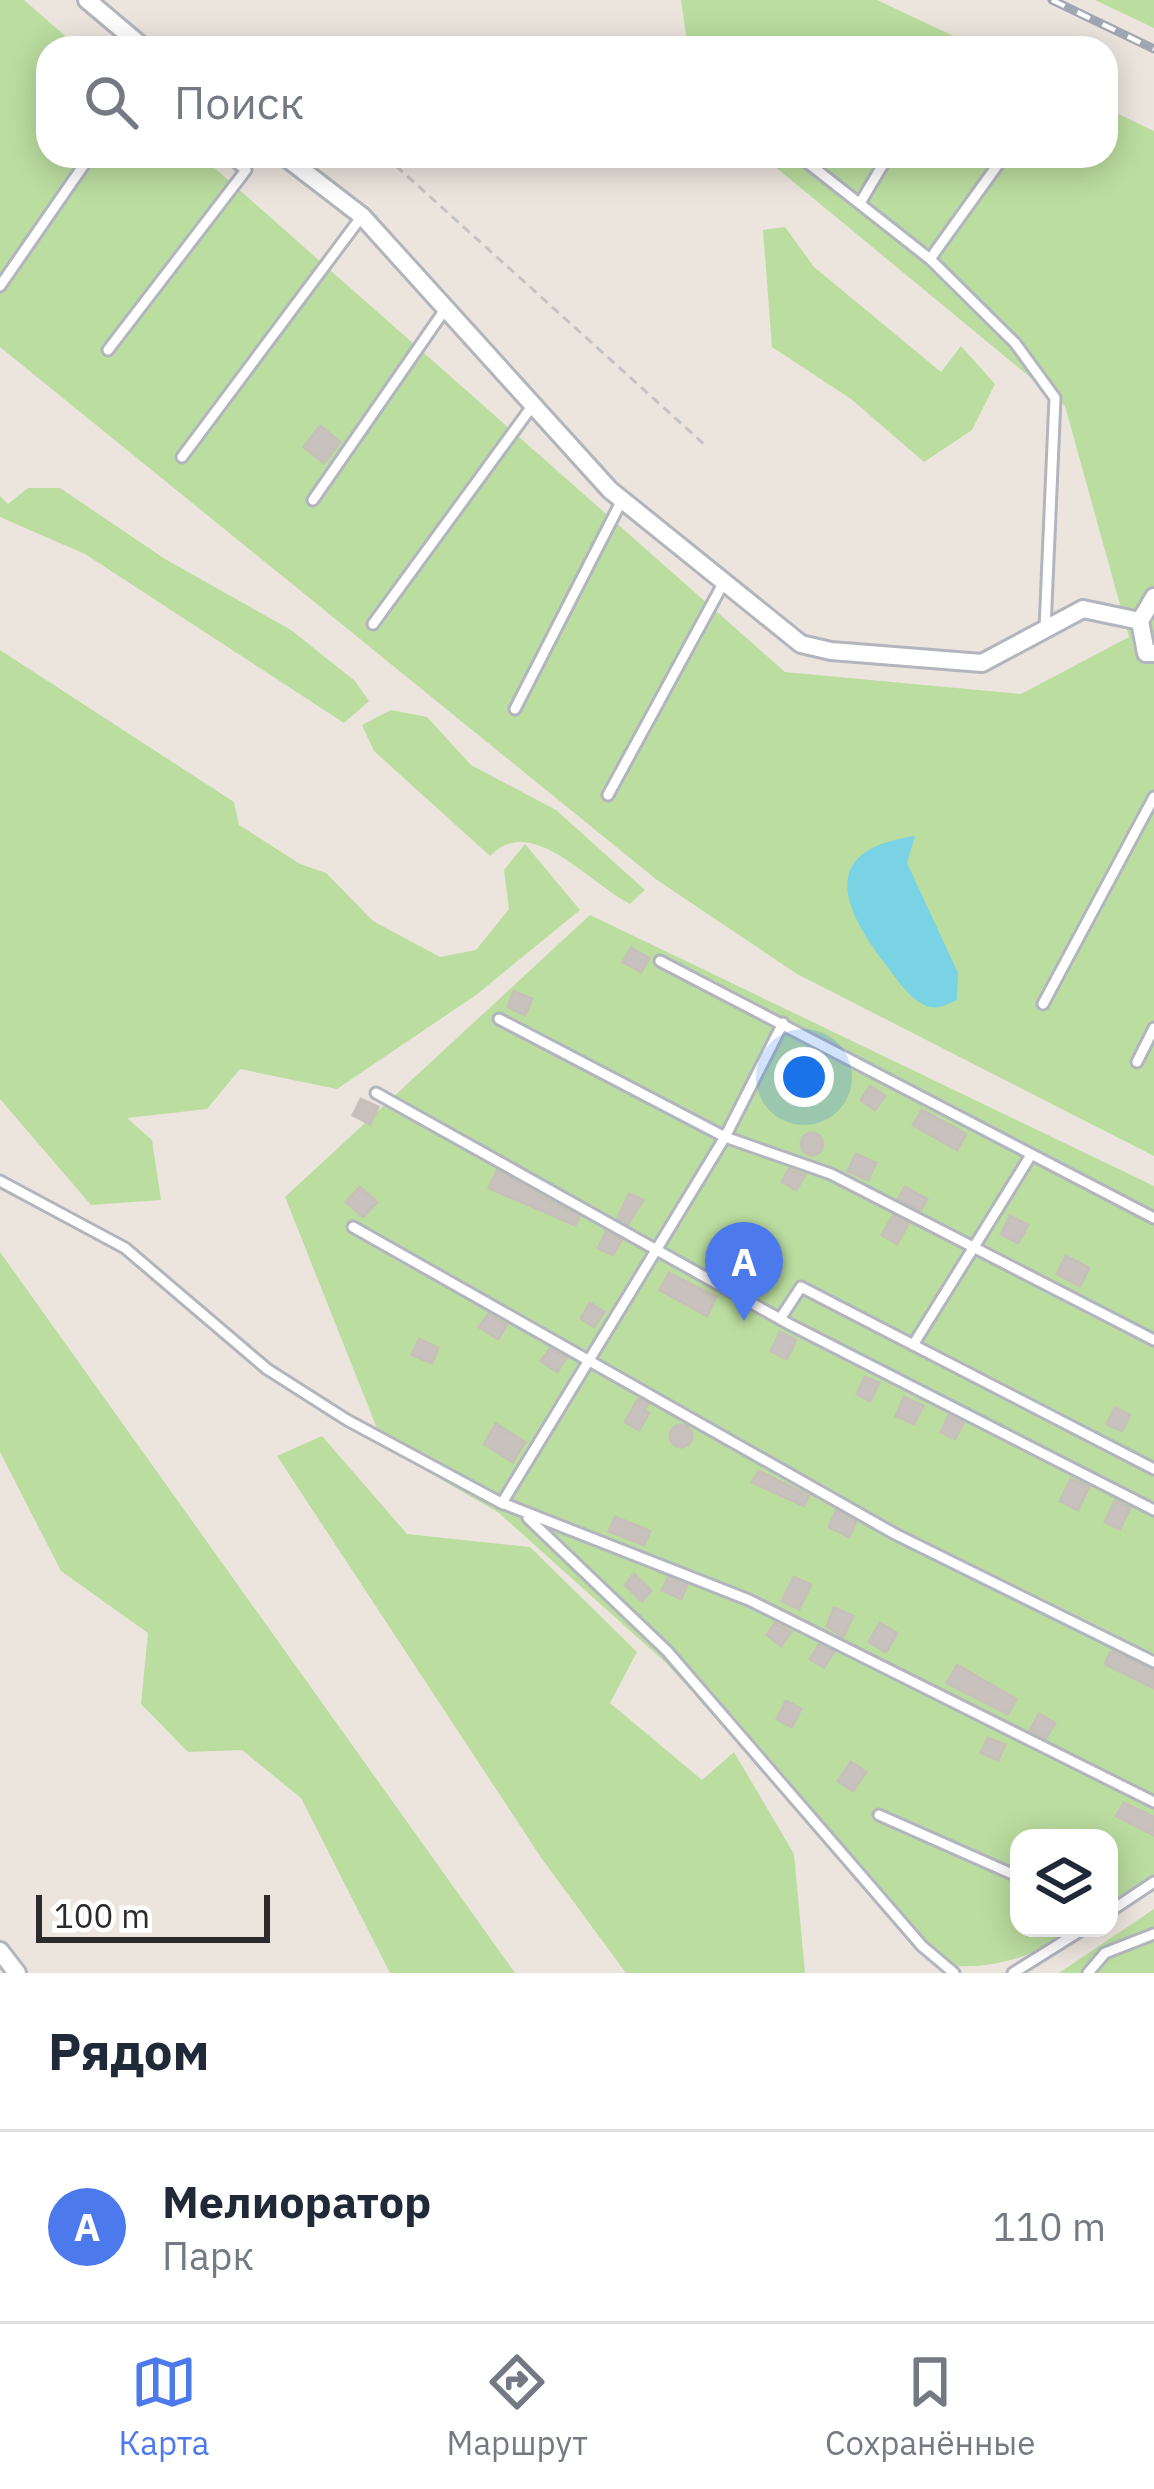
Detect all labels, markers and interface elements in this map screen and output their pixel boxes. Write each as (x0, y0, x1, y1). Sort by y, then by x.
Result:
search box (36, 36, 1118, 168)
icon: search (78, 69, 144, 135)
text: Поиск (174, 73, 304, 131)
your location (774, 1047, 834, 1107)
pin: A (705, 1222, 783, 1321)
map controls (1010, 1829, 1118, 1937)
button: layers (1010, 1829, 1118, 1937)
scale bar (36, 1889, 270, 1942)
text: 100 m (54, 1894, 150, 1937)
text: Рядом (48, 2018, 210, 2084)
text: Мелиоратор (162, 2172, 431, 2230)
text: A (74, 2201, 100, 2252)
text: 110 m (993, 2201, 1106, 2252)
text: Парк (162, 2230, 254, 2281)
tab: Карта (119, 2349, 209, 2464)
tab: Маршрут (447, 2349, 588, 2464)
tab: Сохранённые (825, 2349, 1035, 2464)

